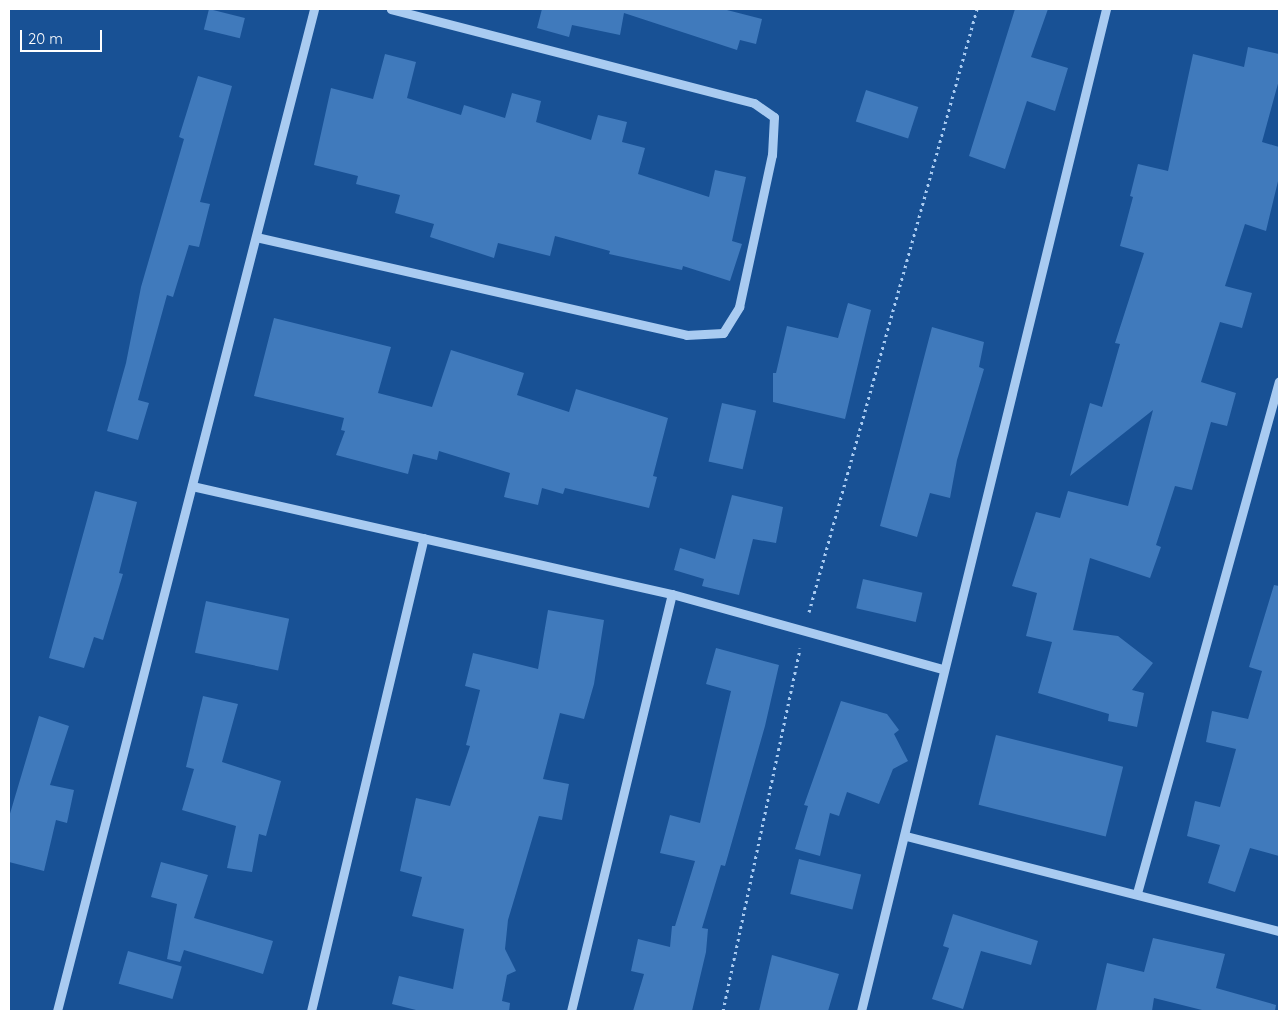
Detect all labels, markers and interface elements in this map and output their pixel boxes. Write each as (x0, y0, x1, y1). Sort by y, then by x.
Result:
scale bar (22, 20, 105, 52)
text: 20 m (28, 29, 63, 48)

